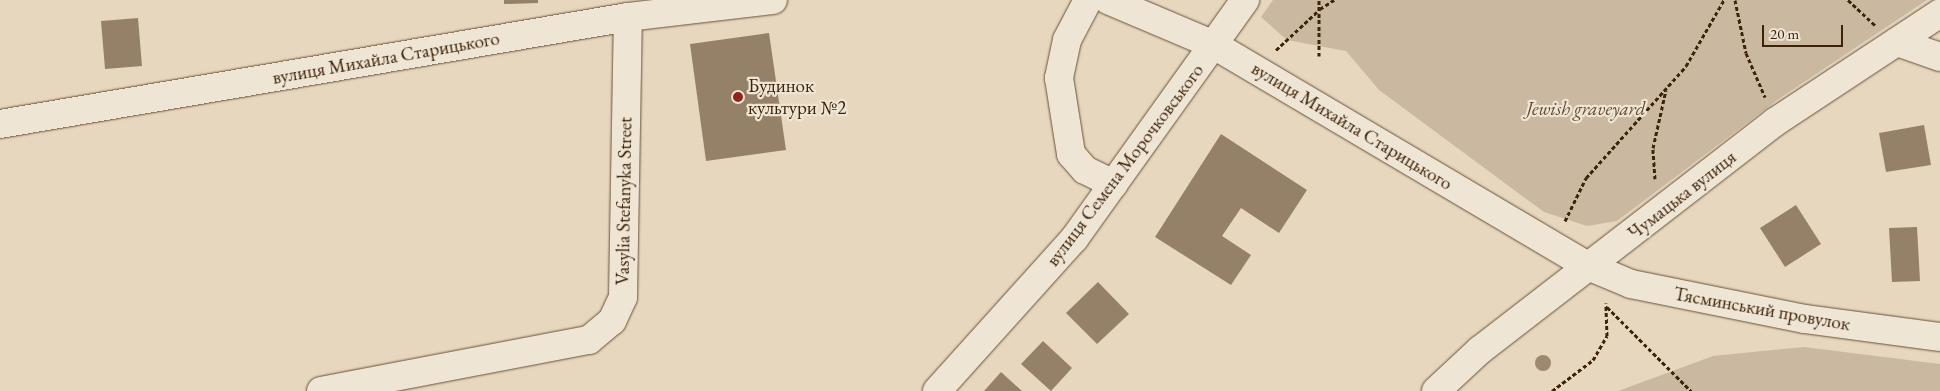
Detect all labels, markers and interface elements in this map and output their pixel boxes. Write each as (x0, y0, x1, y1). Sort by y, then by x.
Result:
scale bar (1765, 15, 1846, 47)
text: 20 m (1770, 24, 1799, 43)
street label: вулиця Михайла Старицького (271, 27, 501, 89)
street label: вулиця Михайла Старицького (1247, 57, 1457, 195)
street label: вулиця Семена Морочковського (1041, 59, 1209, 271)
place label: Будинок культури №2 (748, 75, 846, 119)
marker: Будинок культури №2 (732, 91, 744, 103)
park label: Jewish graveyard (1526, 98, 1646, 120)
street label: Vasylia Stefanyka Street (611, 117, 637, 285)
street label: Чумацька вулиця (1623, 146, 1741, 244)
street label: Тясминський провулок (1672, 282, 1852, 336)

